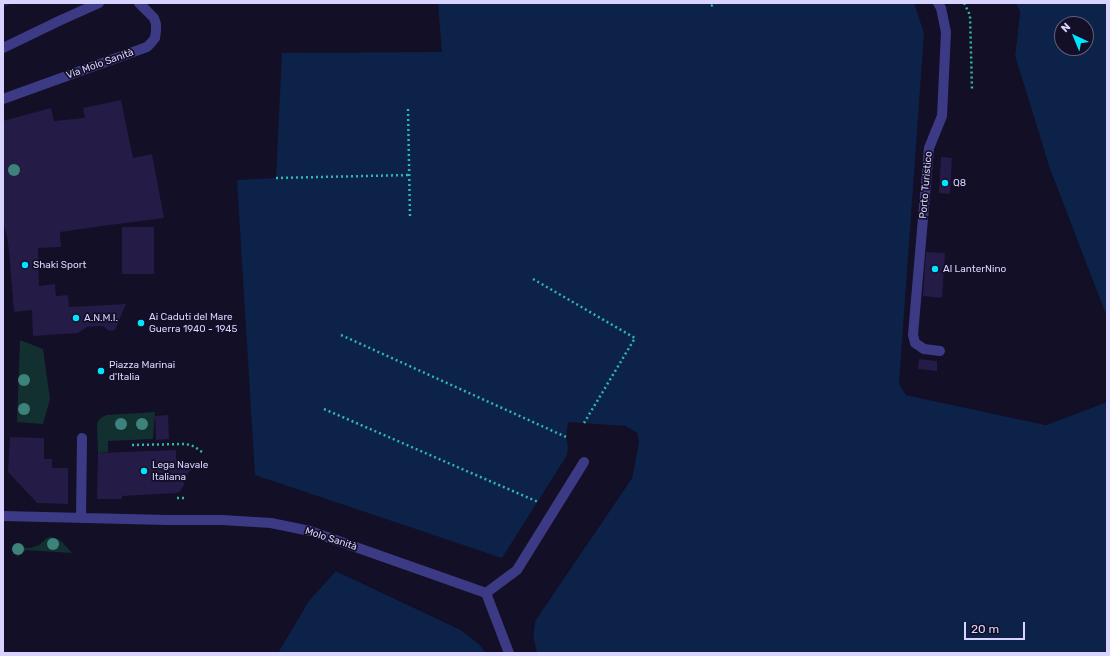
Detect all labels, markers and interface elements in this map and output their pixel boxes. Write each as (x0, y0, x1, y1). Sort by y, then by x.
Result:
north arrow (1054, 16, 1094, 56)
text: N (1059, 20, 1073, 35)
street label: Via Molo Sanità (65, 46, 135, 82)
street label: Porto Turistico (917, 151, 935, 219)
place label: Q8 (953, 177, 966, 189)
marker: Q8 (940, 178, 950, 188)
place label: Shaki Sport (33, 259, 86, 271)
marker: Shaki Sport (20, 260, 30, 270)
place label: Al LanterNino (943, 263, 1006, 275)
marker: Al LanterNino (930, 264, 940, 274)
place label: Ai Caduti del Mare Guerra 1940 - 1945 (149, 311, 237, 334)
place label: A.N.M.I. (84, 312, 118, 324)
marker: A.N.M.I. (71, 313, 81, 323)
marker: Ai Caduti del Mare Guerra 1940 - 1945 (136, 318, 146, 328)
place label: Piazza Marinai d'Italia (109, 359, 175, 382)
marker: Piazza Marinai d'Italia (96, 366, 106, 376)
place label: Lega Navale Italiana (152, 459, 208, 482)
marker: Lega Navale Italiana (139, 466, 149, 476)
street label: Molo Sanità (303, 525, 359, 553)
scale bar (966, 614, 1027, 640)
text: 20 m (971, 622, 999, 636)

